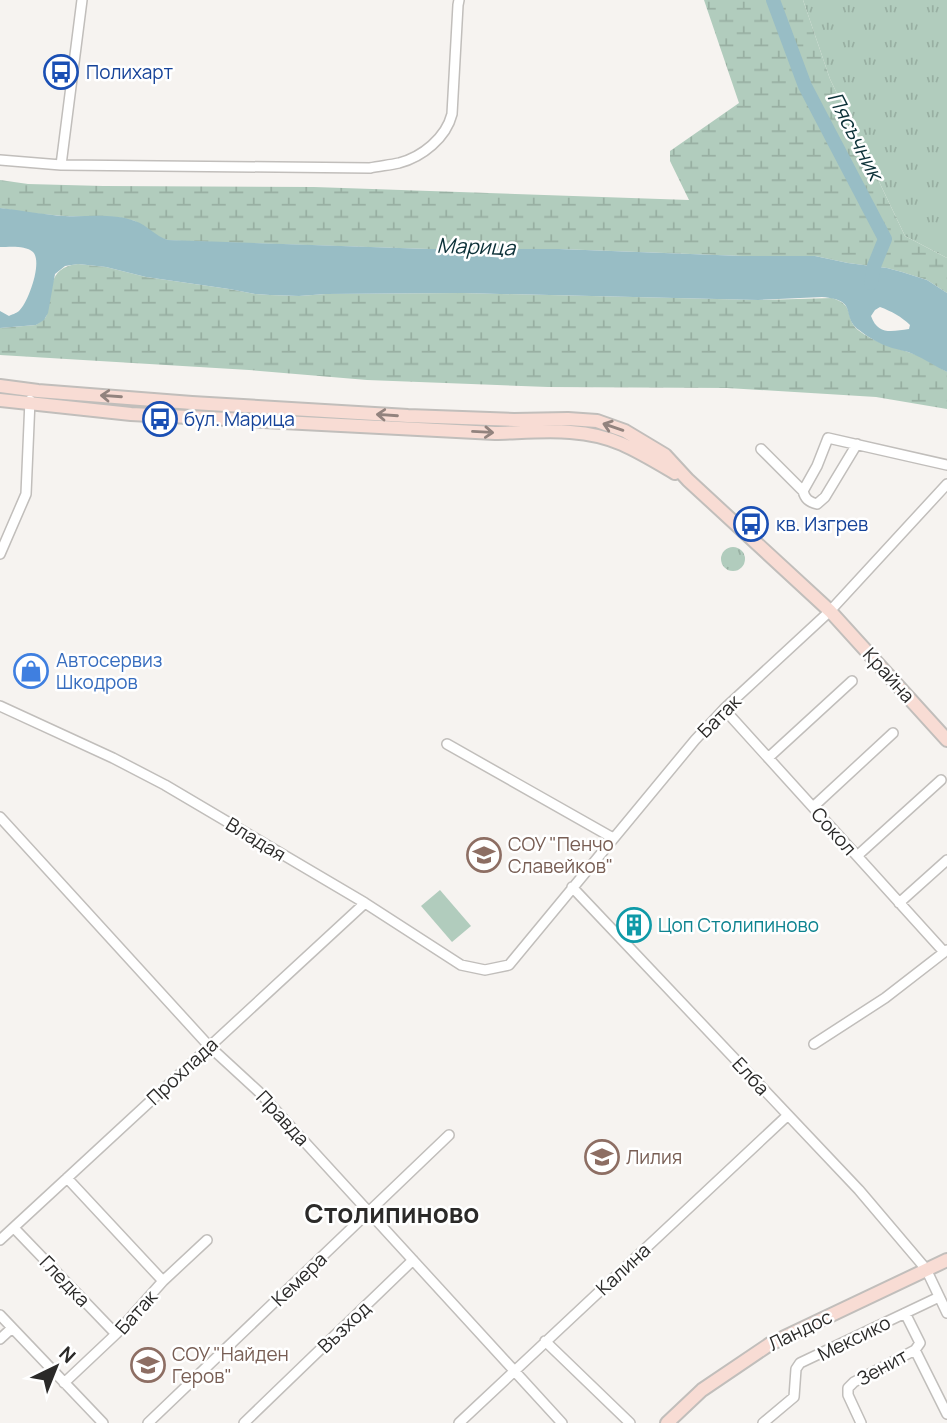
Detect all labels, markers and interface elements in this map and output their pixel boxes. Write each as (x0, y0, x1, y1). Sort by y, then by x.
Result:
bus stop icon: Полихарт (42, 53, 80, 91)
place label: Полихарт (86, 59, 174, 85)
water label: Пясъчник (822, 87, 891, 187)
water label: Марица (436, 231, 517, 261)
one-way arrow (100, 389, 123, 402)
bus stop icon: бул. Марица (141, 400, 179, 438)
place label: бул. Марица (184, 406, 295, 432)
one-way arrow (376, 408, 399, 421)
one-way arrow (603, 420, 625, 432)
one-way arrow (472, 426, 495, 439)
bus stop icon: кв. Изгрев (732, 505, 770, 543)
place label: кв. Изгрев (776, 511, 868, 537)
street label: Крайна (857, 642, 921, 708)
place label: Автосервиз Шкодров (56, 647, 162, 695)
shop icon: Автосервиз Шкодров (12, 652, 50, 690)
street label: Батак (692, 688, 747, 743)
street label: Сокол (806, 801, 862, 861)
street label: Владая (221, 811, 291, 867)
place label: СОУ "Пенчо Славейков" (508, 831, 614, 879)
school or university icon: СОУ "Пенчо Славейков" (465, 836, 503, 874)
building icon: Цоп Столипиново (615, 906, 653, 944)
place label: Цоп Столипиново (658, 912, 819, 938)
street label: Прохлада (141, 1031, 223, 1111)
street label: Елба (727, 1051, 775, 1101)
street label: Правда (251, 1085, 315, 1151)
school or university icon: Лилия (583, 1138, 621, 1176)
place label: Лилия (626, 1144, 682, 1170)
district label: Столипиново (305, 1195, 479, 1231)
street label: Калина (590, 1237, 656, 1301)
street label: Кемера (266, 1246, 332, 1312)
street label: Гледка (34, 1250, 96, 1312)
street label: Батак (109, 1284, 163, 1340)
street label: Възход (312, 1295, 376, 1359)
street label: Ландос (764, 1303, 836, 1357)
street label: Мексико (813, 1309, 895, 1367)
north arrow (21, 1332, 91, 1402)
text: N (54, 1340, 81, 1369)
place label: СОУ "Найден Геров" (172, 1341, 289, 1389)
street label: Зенит (852, 1342, 912, 1391)
school or university icon: СОУ "Найден Геров" (129, 1346, 167, 1384)

